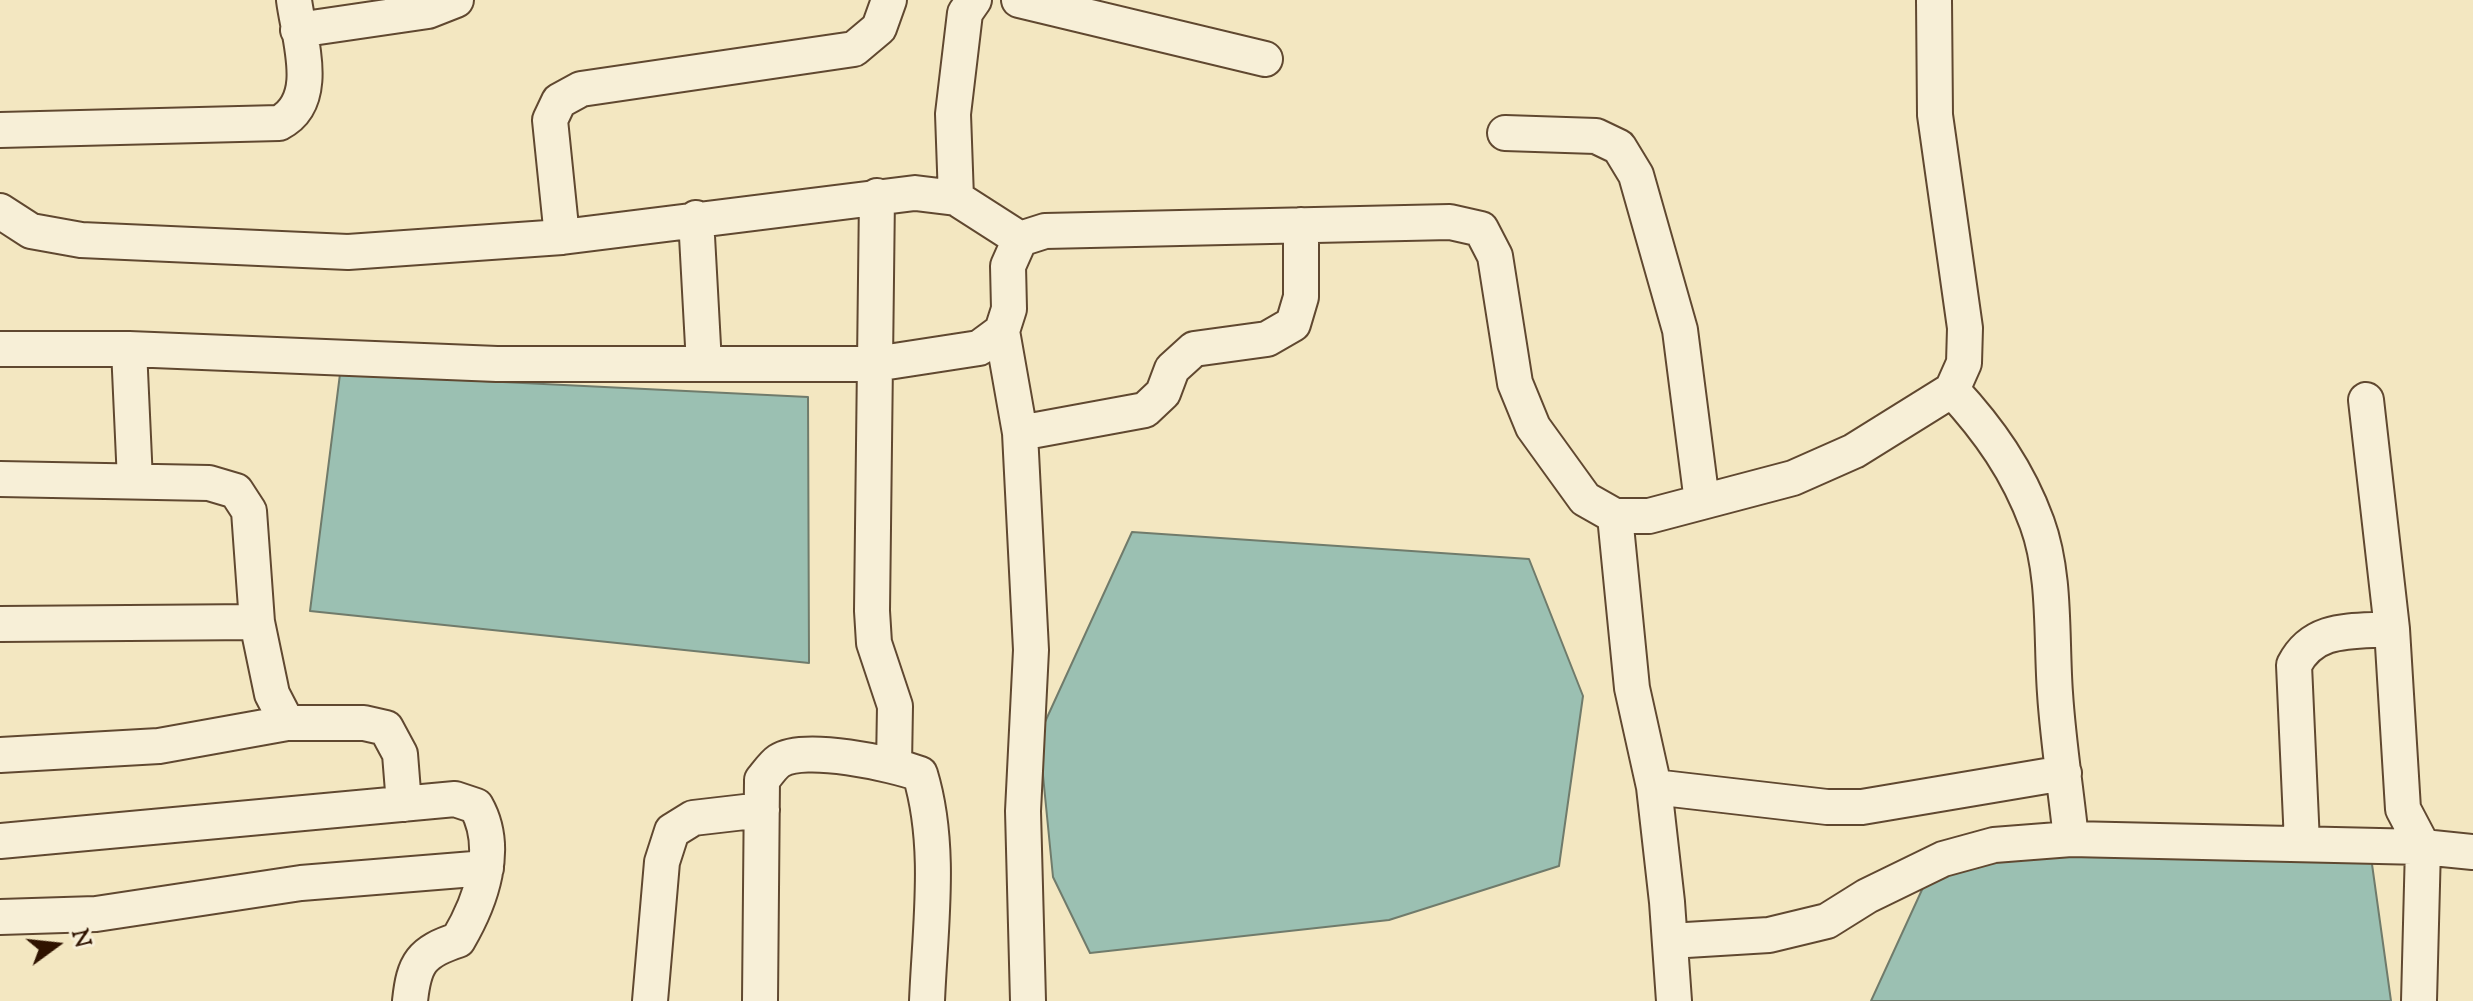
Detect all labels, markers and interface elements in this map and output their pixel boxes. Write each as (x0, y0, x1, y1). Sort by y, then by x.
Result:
north arrow (16, 905, 96, 985)
text: N (61, 926, 97, 951)

